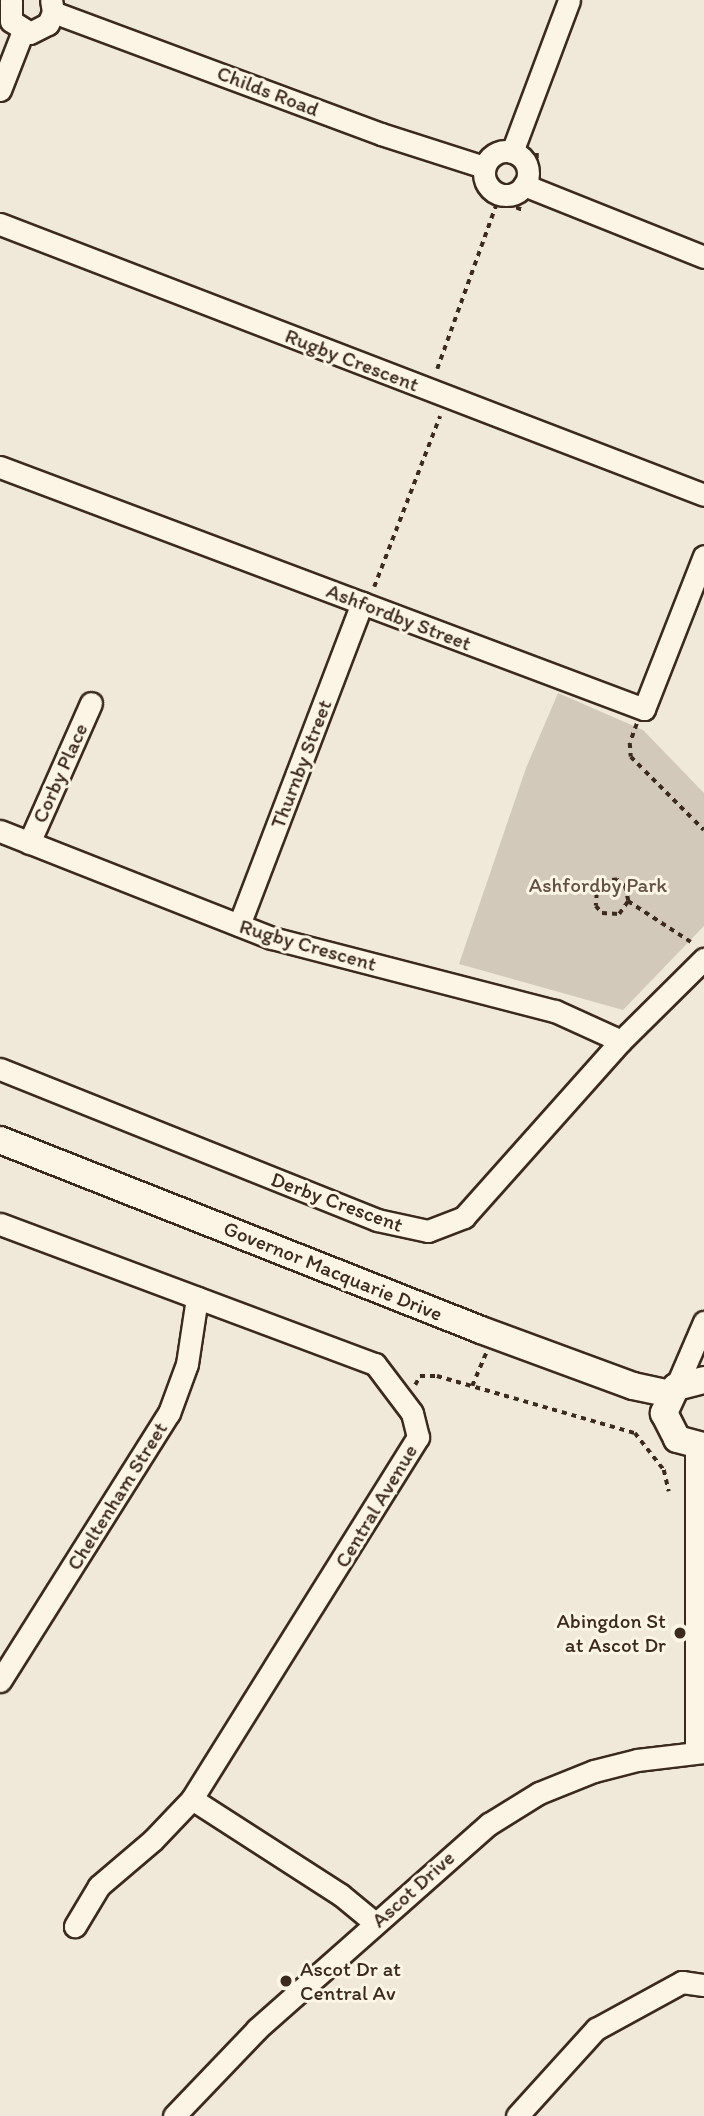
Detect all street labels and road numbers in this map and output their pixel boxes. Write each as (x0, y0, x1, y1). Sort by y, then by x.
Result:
street label: Childs Road (214, 60, 322, 122)
street label: Rugby Crescent (282, 323, 422, 397)
street label: Ashfordby Street (323, 578, 475, 656)
street label: Thurnby Street (265, 696, 337, 832)
street label: Corby Place (27, 719, 93, 827)
street label: Rugby Crescent (237, 913, 379, 977)
street label: Derby Crescent (268, 1166, 406, 1238)
street label: Governor Macquarie Drive (220, 1215, 446, 1327)
street label: Cheltenham Street (61, 1417, 173, 1575)
street label: Central Avenue (330, 1440, 422, 1572)
street label: Ascot Drive (366, 1845, 460, 1933)

